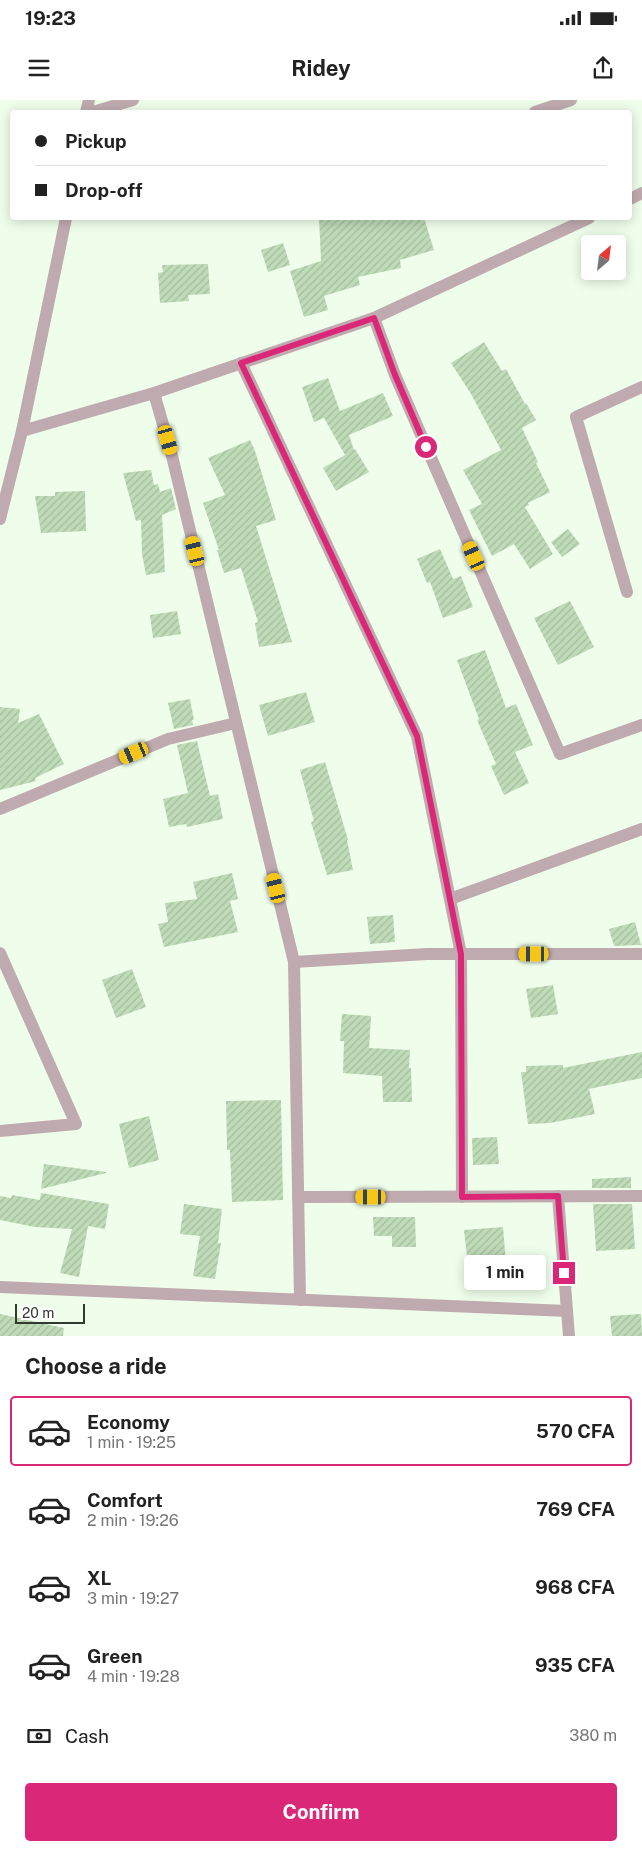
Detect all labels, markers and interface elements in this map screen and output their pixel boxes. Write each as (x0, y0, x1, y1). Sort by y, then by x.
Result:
text: 19:23 (25, 7, 76, 29)
icon: menu (25, 54, 53, 82)
icon: share (589, 54, 617, 82)
text: Ridey (291, 55, 351, 81)
text: Pickup (65, 130, 127, 152)
text: Drop-off (65, 179, 142, 201)
north arrow (581, 235, 626, 280)
map controls (581, 235, 626, 280)
car (156, 424, 179, 456)
route start (415, 436, 437, 458)
car (184, 535, 205, 567)
car (461, 539, 486, 573)
car (117, 740, 150, 766)
car (265, 872, 286, 904)
car (519, 947, 549, 962)
car (356, 1190, 386, 1205)
callout: 1 min (464, 1256, 546, 1290)
route end (553, 1262, 575, 1284)
text: 1 min (486, 1263, 524, 1282)
scale bar (15, 1301, 85, 1324)
text: 20 m (22, 1305, 54, 1321)
text: Choose a ride (25, 1353, 167, 1379)
icon: car (27, 1409, 72, 1454)
text: Economy (87, 1411, 170, 1433)
text: 570 CFA (536, 1420, 615, 1442)
text: 1 min · 19:25 (87, 1433, 176, 1452)
icon: car (27, 1487, 72, 1532)
text: Comfort (87, 1489, 163, 1511)
text: 769 CFA (536, 1498, 615, 1520)
text: 2 min · 19:26 (87, 1511, 179, 1530)
icon: car (27, 1565, 72, 1610)
text: XL (87, 1567, 112, 1589)
text: 968 CFA (535, 1576, 615, 1598)
text: 3 min · 19:27 (87, 1589, 179, 1608)
icon: car (27, 1643, 72, 1688)
text: Green (87, 1645, 142, 1667)
text: 935 CFA (535, 1654, 615, 1676)
text: 4 min · 19:28 (87, 1667, 180, 1686)
icon: cash (25, 1722, 53, 1750)
text: Cash (65, 1725, 109, 1747)
text: 380 m (569, 1726, 617, 1745)
button: Confirm (25, 1783, 617, 1841)

